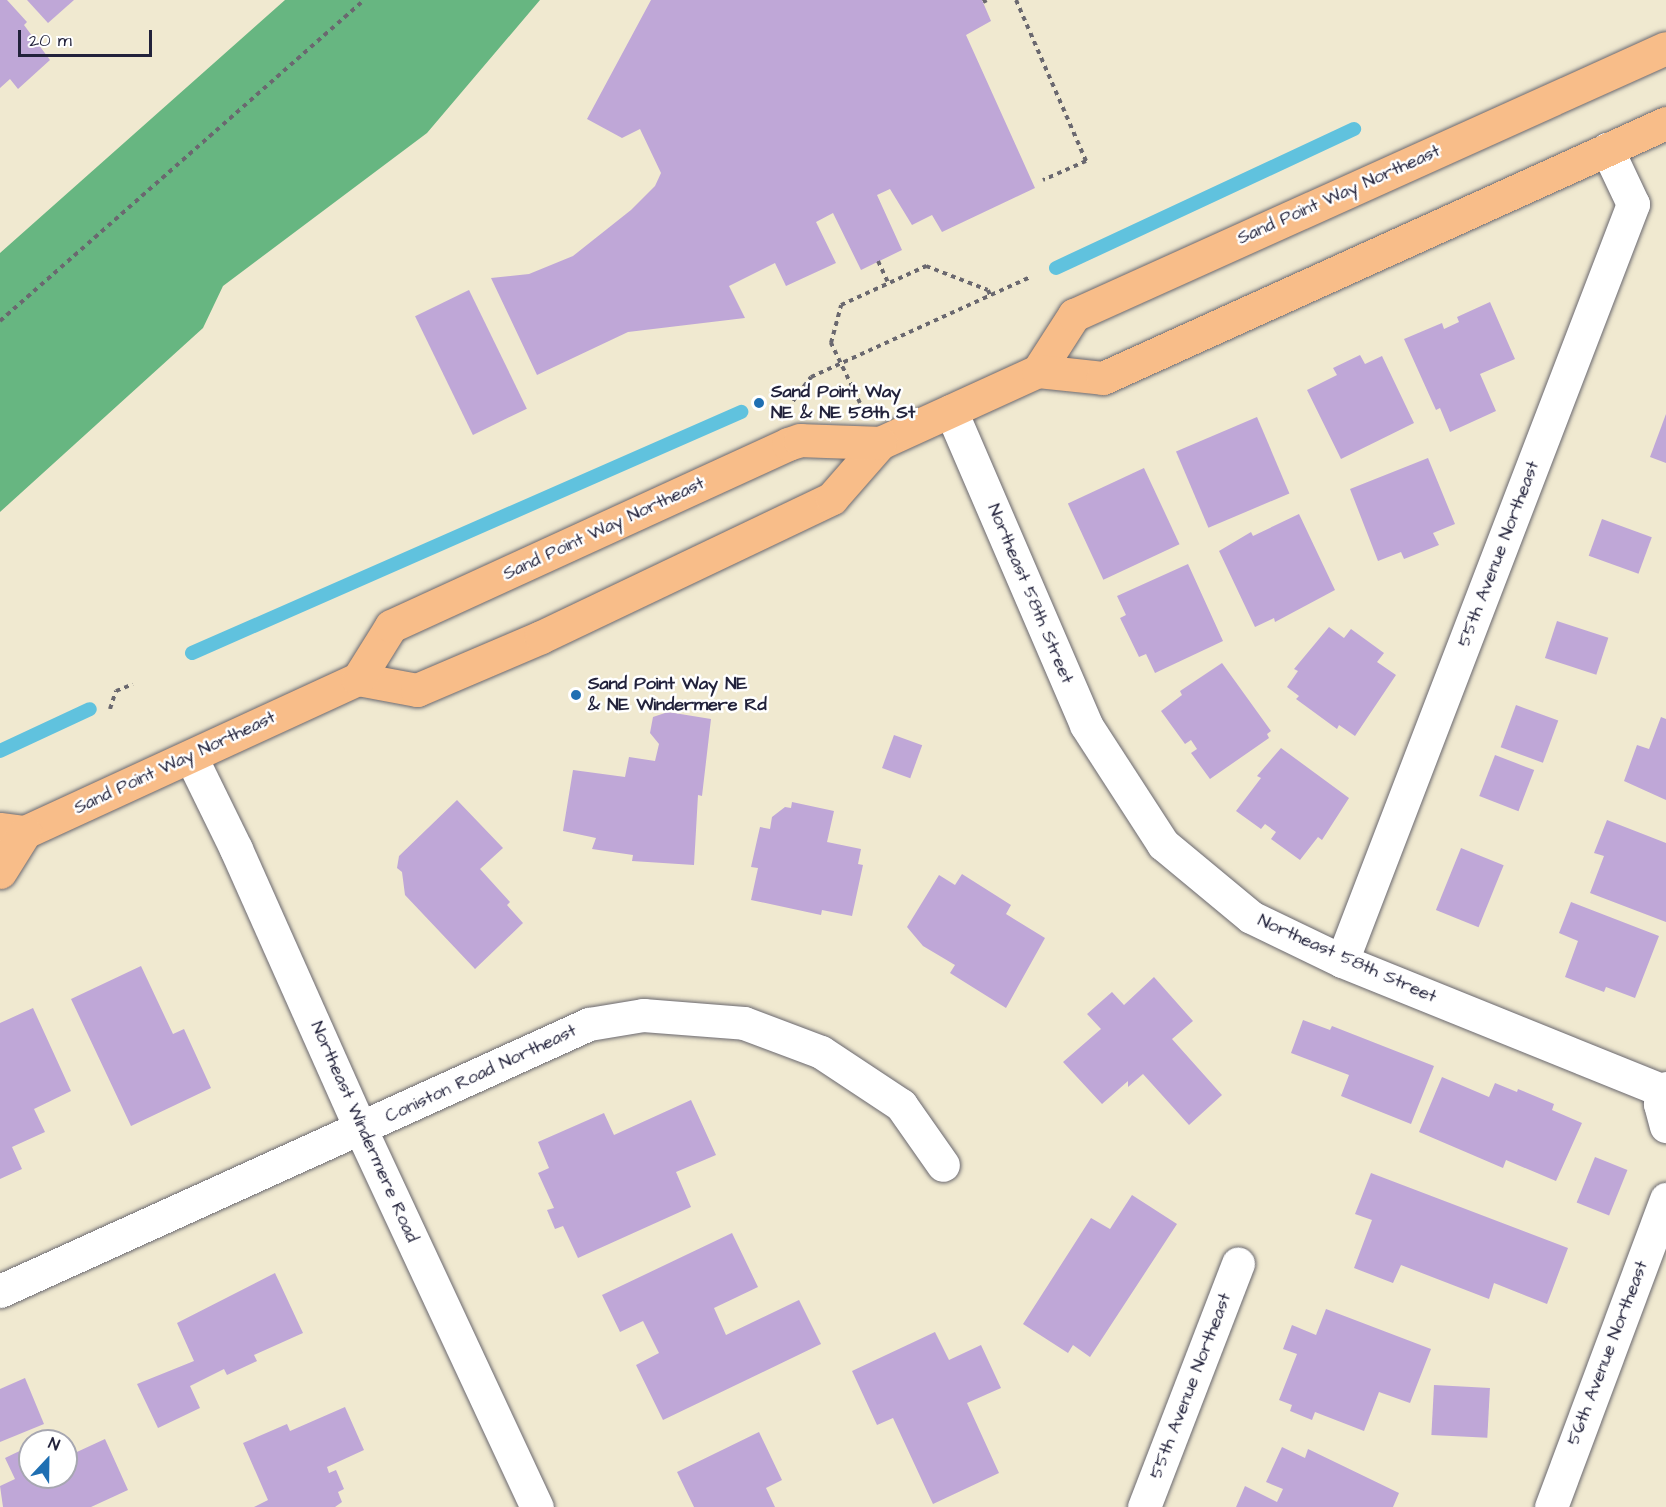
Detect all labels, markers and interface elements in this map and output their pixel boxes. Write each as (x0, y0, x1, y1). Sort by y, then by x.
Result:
scale bar (21, 18, 154, 56)
text: 20 m (29, 28, 72, 53)
street label: Sand Point Way Northeast (1234, 140, 1444, 250)
place label: Sand Point Way NE & NE 58th St (771, 382, 915, 424)
marker: Sand Point Way NE & NE 58th St (752, 396, 766, 410)
street label: 55th Avenue Northeast (1454, 458, 1544, 650)
street label: Sand Point Way Northeast (500, 473, 708, 585)
street label: Northeast 58th Street (982, 501, 1078, 687)
place label: Sand Point Way NE & NE Windermere Rd (588, 674, 767, 716)
marker: Sand Point Way NE & NE Windermere Rd (569, 688, 583, 702)
street label: Sand Point Way Northeast (71, 707, 279, 819)
street label: Northeast 58th Street (1254, 910, 1440, 1008)
street label: Northeast Windermere Road (305, 1018, 423, 1246)
street label: Coniston Road Northeast (382, 1020, 580, 1128)
street label: 56th Avenue Northeast (1563, 1258, 1653, 1448)
street label: 55th Avenue Northeast (1146, 1290, 1236, 1482)
north arrow (18, 1429, 78, 1489)
text: N (45, 1432, 63, 1456)

